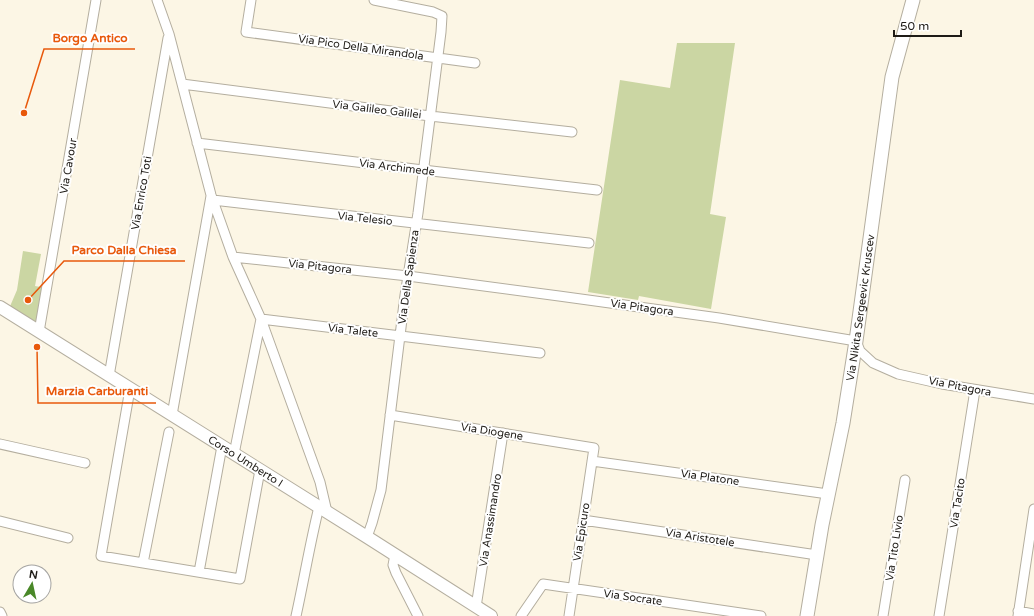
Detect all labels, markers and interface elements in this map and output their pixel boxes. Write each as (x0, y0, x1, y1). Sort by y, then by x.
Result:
scale bar (894, 12, 961, 38)
text: 50 m (900, 19, 929, 33)
callout: Borgo Antico (44, 25, 135, 49)
text: Borgo Antico (52, 31, 128, 46)
street label: Via Pico Della Mirandola (297, 32, 424, 63)
street label: Via Galileo Galilei (332, 98, 422, 121)
street label: Via Cavour (57, 136, 80, 195)
street label: Via Enrico Toti (129, 155, 154, 231)
street label: Via Archimede (358, 156, 436, 179)
street label: Via Telesio (337, 209, 393, 228)
street label: Via Della Sapienza (395, 229, 422, 325)
street label: Via Nikita Sergeevic Kruscev (844, 233, 877, 382)
callout: Parco Dalla Chiesa (64, 237, 185, 261)
text: Parco Dalla Chiesa (71, 243, 177, 257)
street label: Via Pitagora (288, 257, 352, 276)
street label: Via Pitagora (609, 297, 674, 318)
street label: Via Talete (327, 321, 379, 340)
street label: Via Pitagora (927, 374, 992, 399)
callout: Marzia Carburanti (38, 379, 156, 403)
text: Marzia Carburanti (46, 384, 148, 398)
street label: Via Diogene (460, 420, 524, 443)
street label: Corso Umberto I (206, 433, 285, 490)
street label: Via Platone (680, 467, 740, 488)
street label: Via Anassimandro (477, 472, 504, 568)
street label: Via Tacito (947, 477, 968, 529)
street label: Via Epicuro (570, 502, 593, 562)
street label: Via Tito Livio (883, 514, 906, 582)
street label: Via Aristotele (664, 526, 735, 549)
north arrow (12, 564, 52, 604)
text: N (28, 568, 39, 582)
street label: Via Socrate (603, 587, 663, 608)

